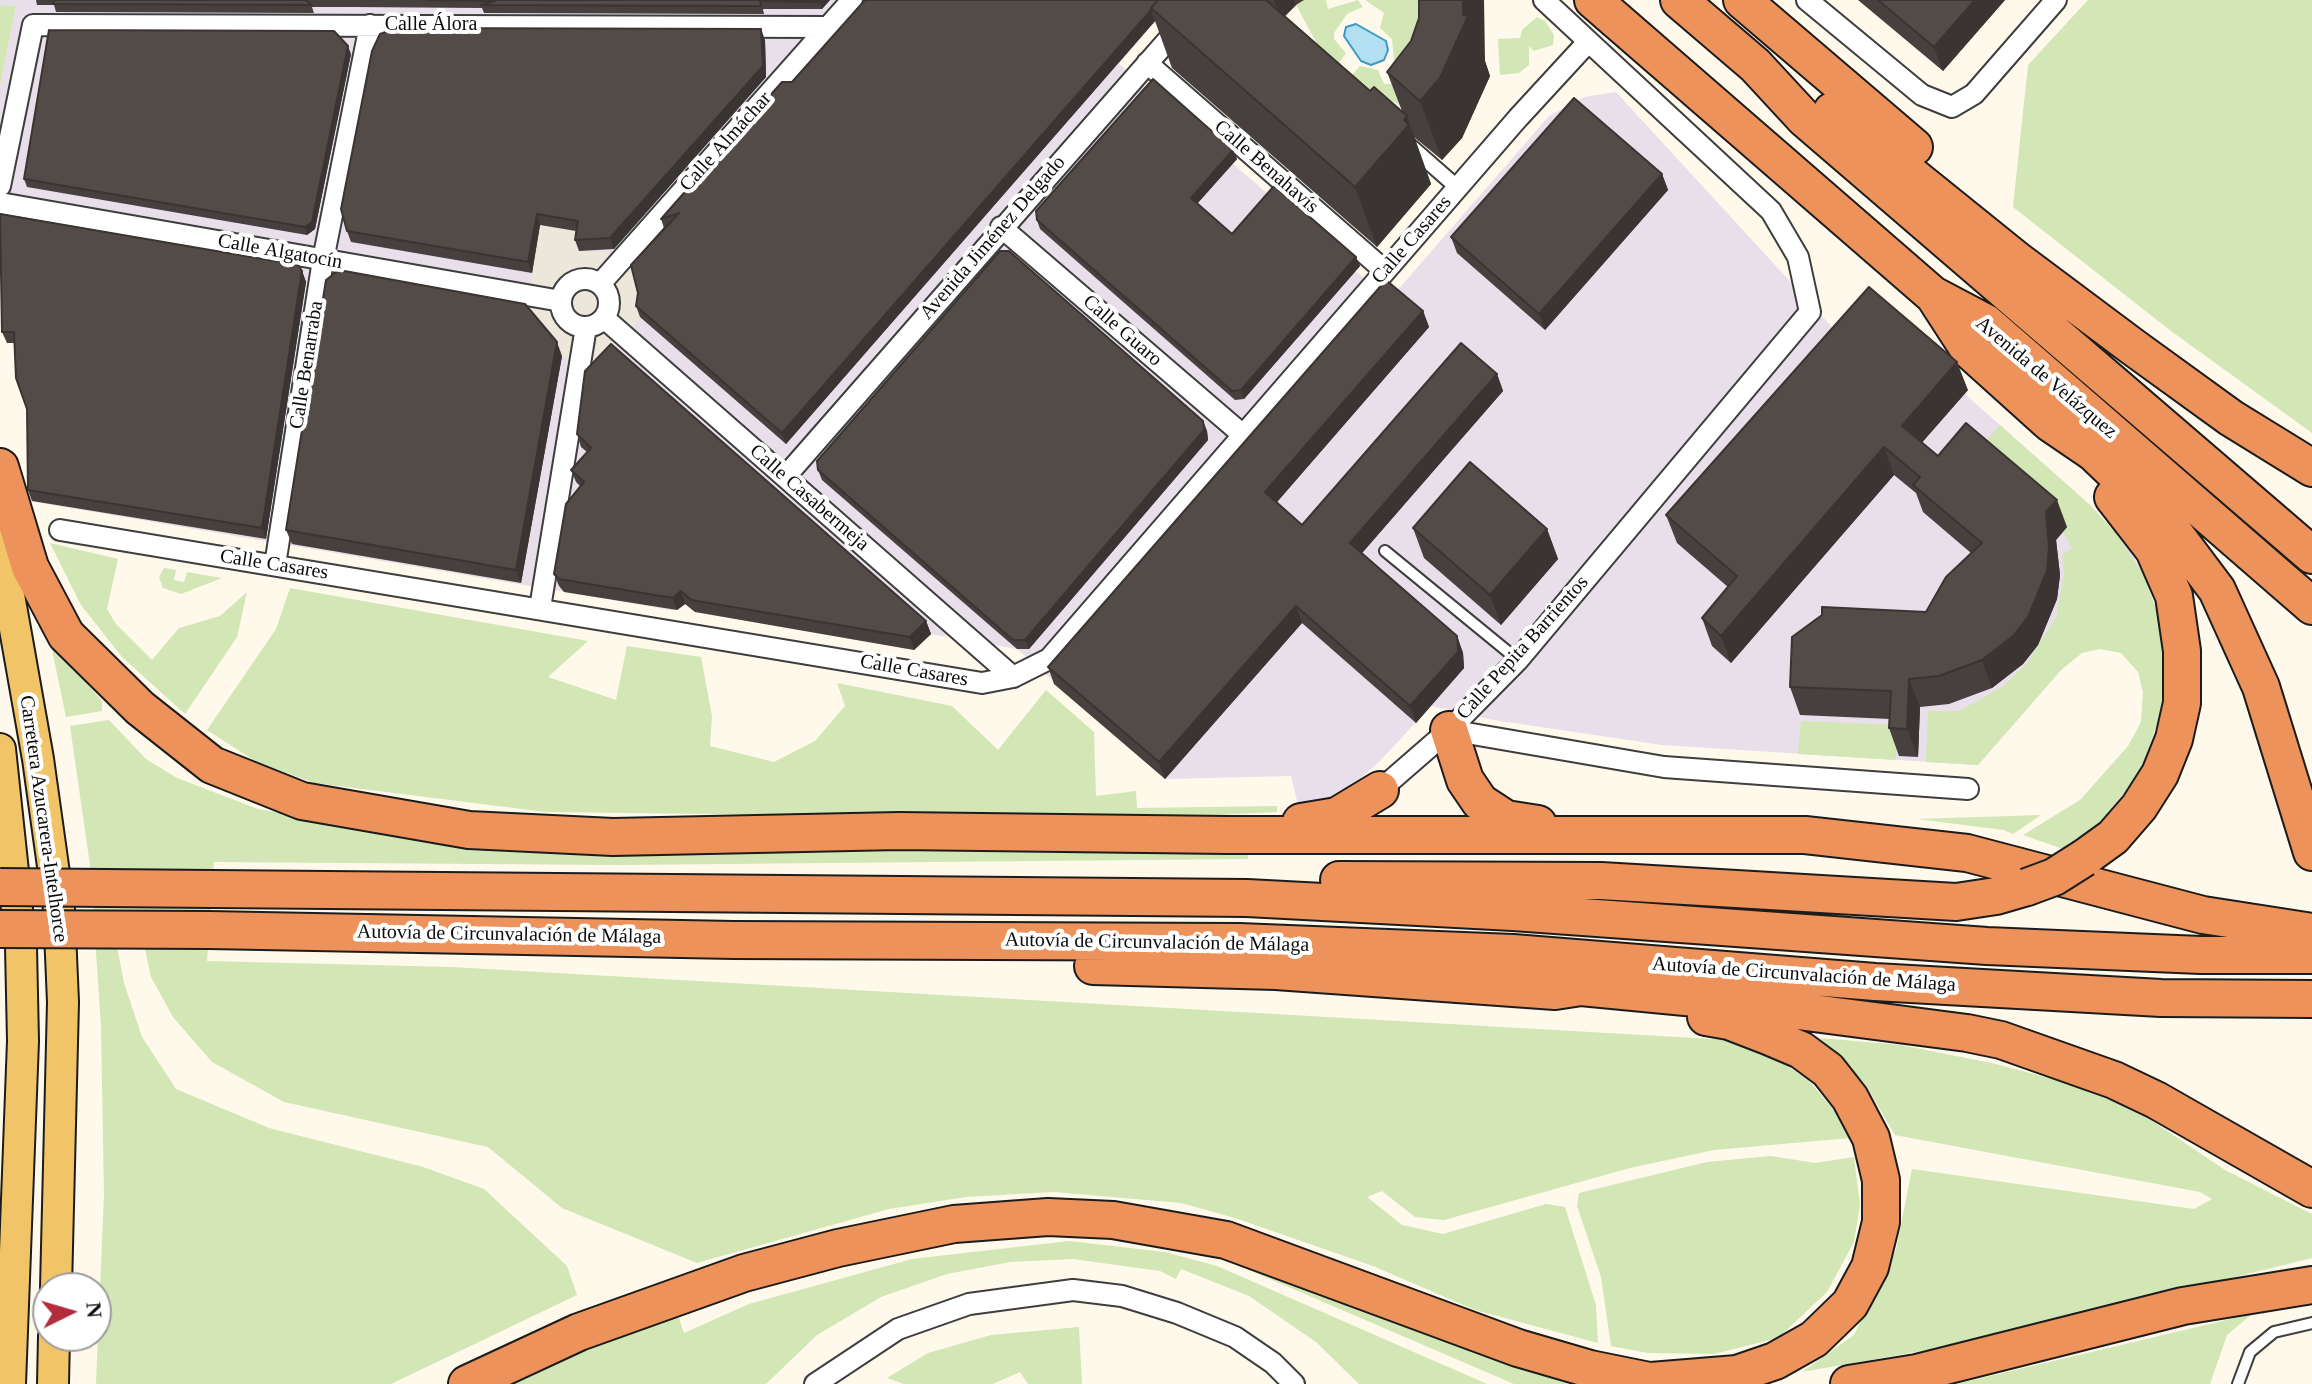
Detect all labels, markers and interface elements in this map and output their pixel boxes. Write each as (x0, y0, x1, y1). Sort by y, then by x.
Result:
street label: Calle Álora (385, 13, 477, 37)
street label: Calle Almáchar (675, 87, 777, 197)
street label: Calle Benahavís (1209, 115, 1323, 219)
street label: Avenida Jiménez Delgado (915, 151, 1071, 325)
street label: Calle Casares (1367, 191, 1457, 289)
street label: Calle Algatocín (216, 229, 344, 275)
street label: Calle Guaro (1077, 290, 1167, 372)
street label: Calle Benarraba (285, 299, 329, 431)
street label: Avenida de Velázquez (1970, 312, 2122, 444)
street label: Calle Casabermeja (744, 440, 874, 556)
street label: Calle Casares (218, 545, 330, 585)
street label: Calle Pepita Barrientos (1452, 571, 1594, 725)
street label: Calle Casares (858, 650, 970, 692)
street label: Carretera Azucarera-Intelhorce (14, 694, 72, 944)
street label: Autovía de Circunvalación de Málaga (357, 920, 661, 950)
street label: Autovía de Circunvalación de Málaga (1005, 928, 1309, 958)
street label: Autovía de Circunvalación de Málaga (1651, 952, 1957, 998)
north arrow (32, 1272, 112, 1352)
text: N (81, 1301, 108, 1319)

